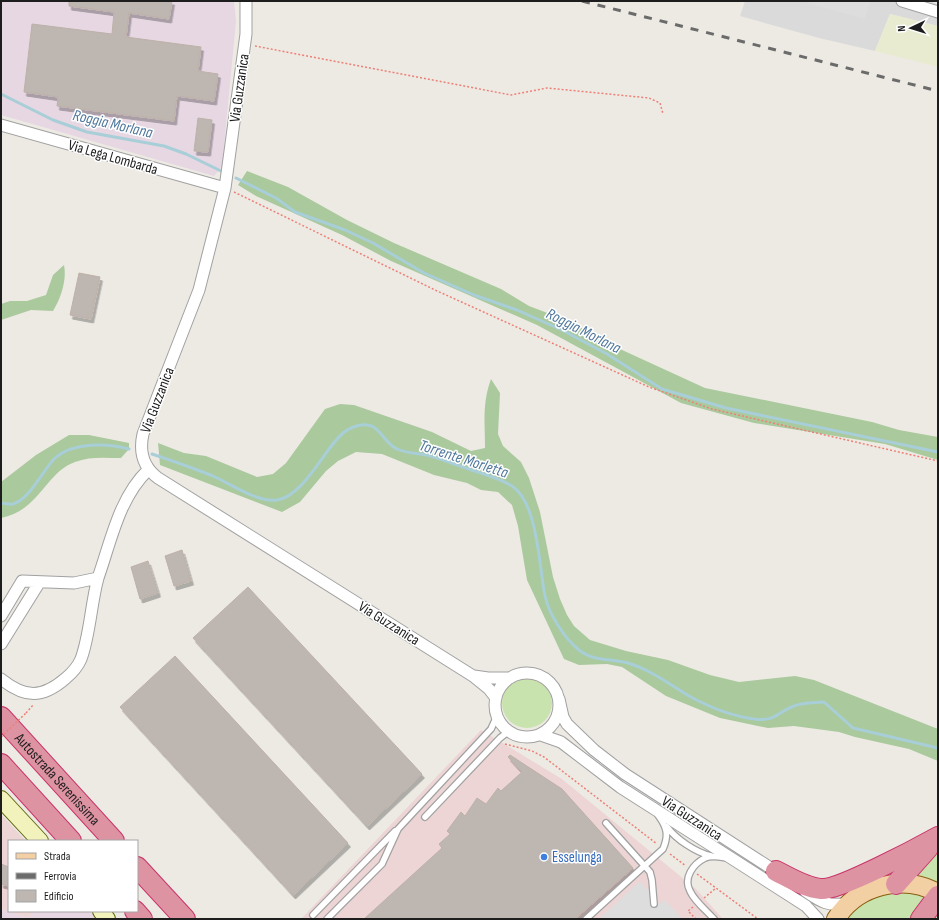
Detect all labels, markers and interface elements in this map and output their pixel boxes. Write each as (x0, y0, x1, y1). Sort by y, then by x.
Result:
north arrow (891, 8, 931, 48)
text: N (895, 25, 908, 32)
street label: Via Guzzanica (225, 52, 254, 123)
water label: Roggia Morlana (71, 106, 155, 143)
street label: Via Lega Lombarda (66, 136, 160, 179)
water label: Roggia Morlana (543, 304, 624, 358)
street label: Via Guzzanica (136, 364, 179, 436)
water label: Torrente Morletta (417, 436, 511, 483)
street label: Via Guzzanica (355, 597, 423, 650)
street label: Autostrada Serenissima (10, 729, 104, 830)
street label: Via Guzzanica (658, 792, 726, 845)
legend (8, 840, 138, 912)
place label: Esselunga (552, 848, 602, 867)
text: Strada (44, 849, 71, 864)
marker: Esselunga (539, 852, 549, 862)
text: Ferrovia (44, 869, 77, 884)
text: Edificio (44, 889, 73, 904)

